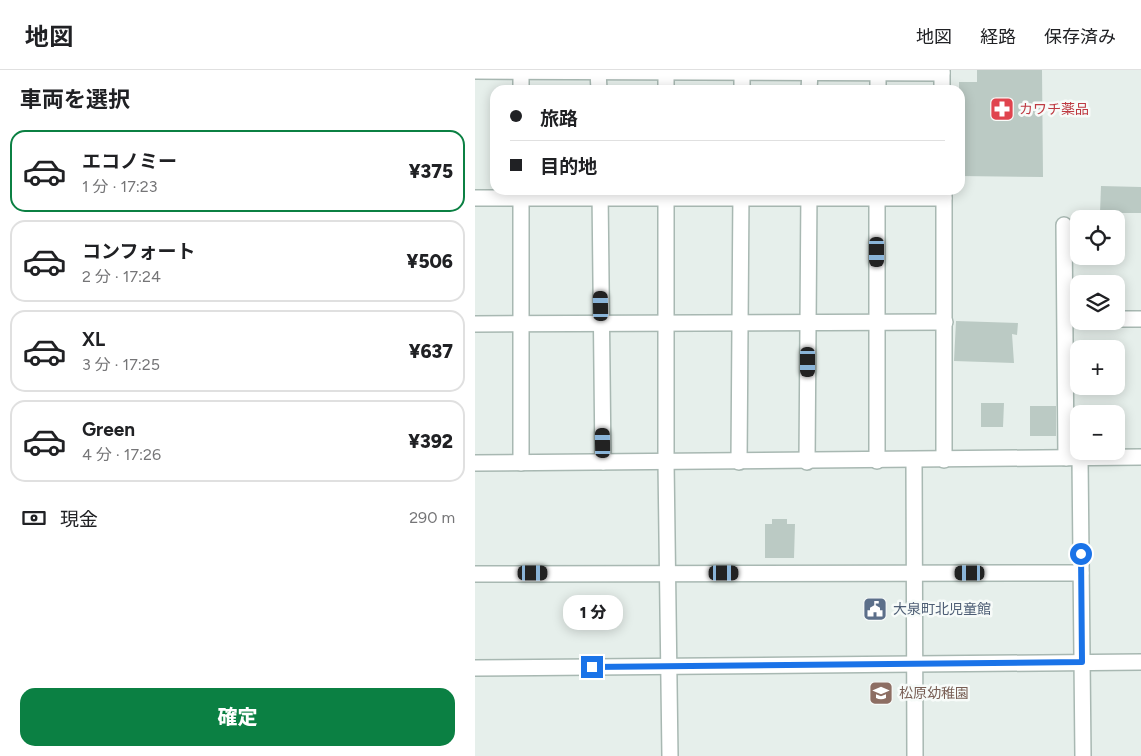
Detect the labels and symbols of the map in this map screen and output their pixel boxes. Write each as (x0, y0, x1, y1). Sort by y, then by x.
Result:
pharmacy icon: カワチ薬品 (989, 96, 1015, 122)
place label: カワチ薬品 (1019, 101, 1089, 118)
car (869, 237, 884, 267)
car (593, 291, 608, 321)
car (800, 347, 815, 377)
car (595, 428, 610, 458)
route start (1070, 543, 1092, 565)
car (518, 566, 548, 581)
car (709, 566, 739, 581)
car (955, 566, 985, 581)
callout: 1 分 (562, 594, 622, 630)
public building icon: 大泉町北児童館 (862, 596, 888, 622)
place label: 大泉町北児童館 (893, 601, 991, 618)
route end (581, 656, 603, 678)
school or university icon: 松原幼稚園 (868, 680, 894, 706)
place label: 松原幼稚園 (899, 685, 969, 702)

